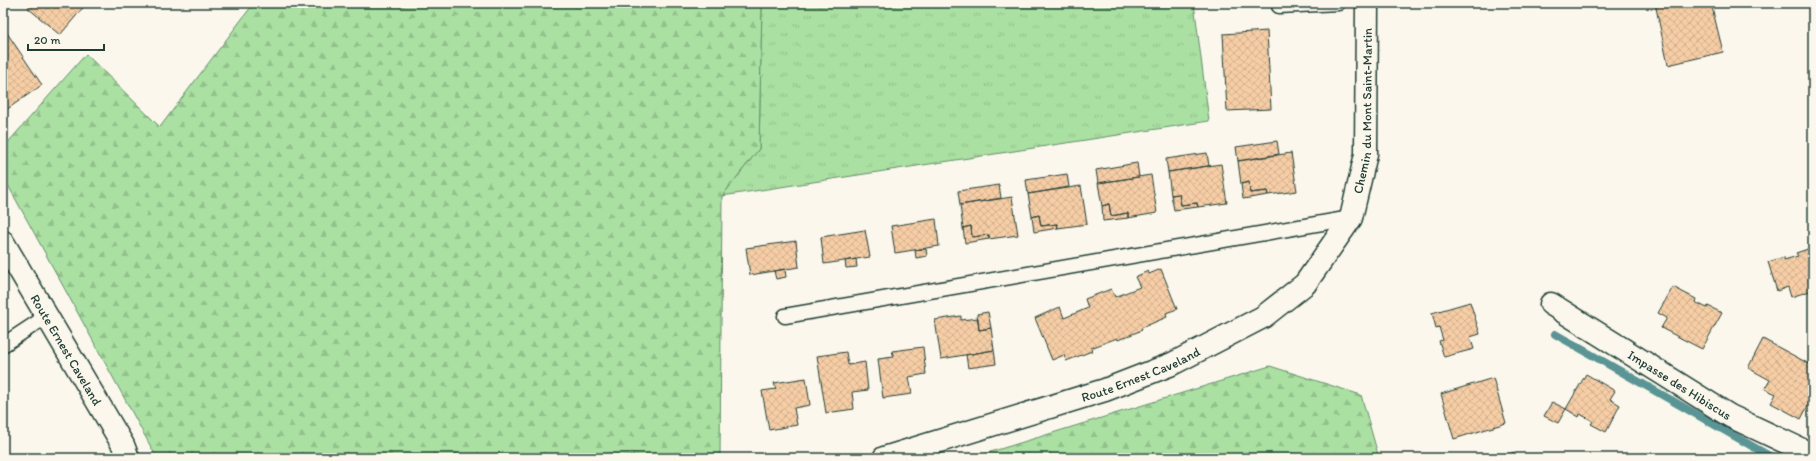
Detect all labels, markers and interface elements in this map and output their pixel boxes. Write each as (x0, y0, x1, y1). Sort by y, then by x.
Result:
scale bar (28, 26, 104, 52)
street label: Chemin du Mont Saint-Martin (1350, 28, 1375, 195)
text: 20 m (34, 33, 61, 47)
street label: Route Ernest Caveland (28, 292, 105, 408)
street label: Route Ernest Caveland (1080, 344, 1202, 405)
street label: Impasse des Hibiscus (1625, 347, 1734, 423)

